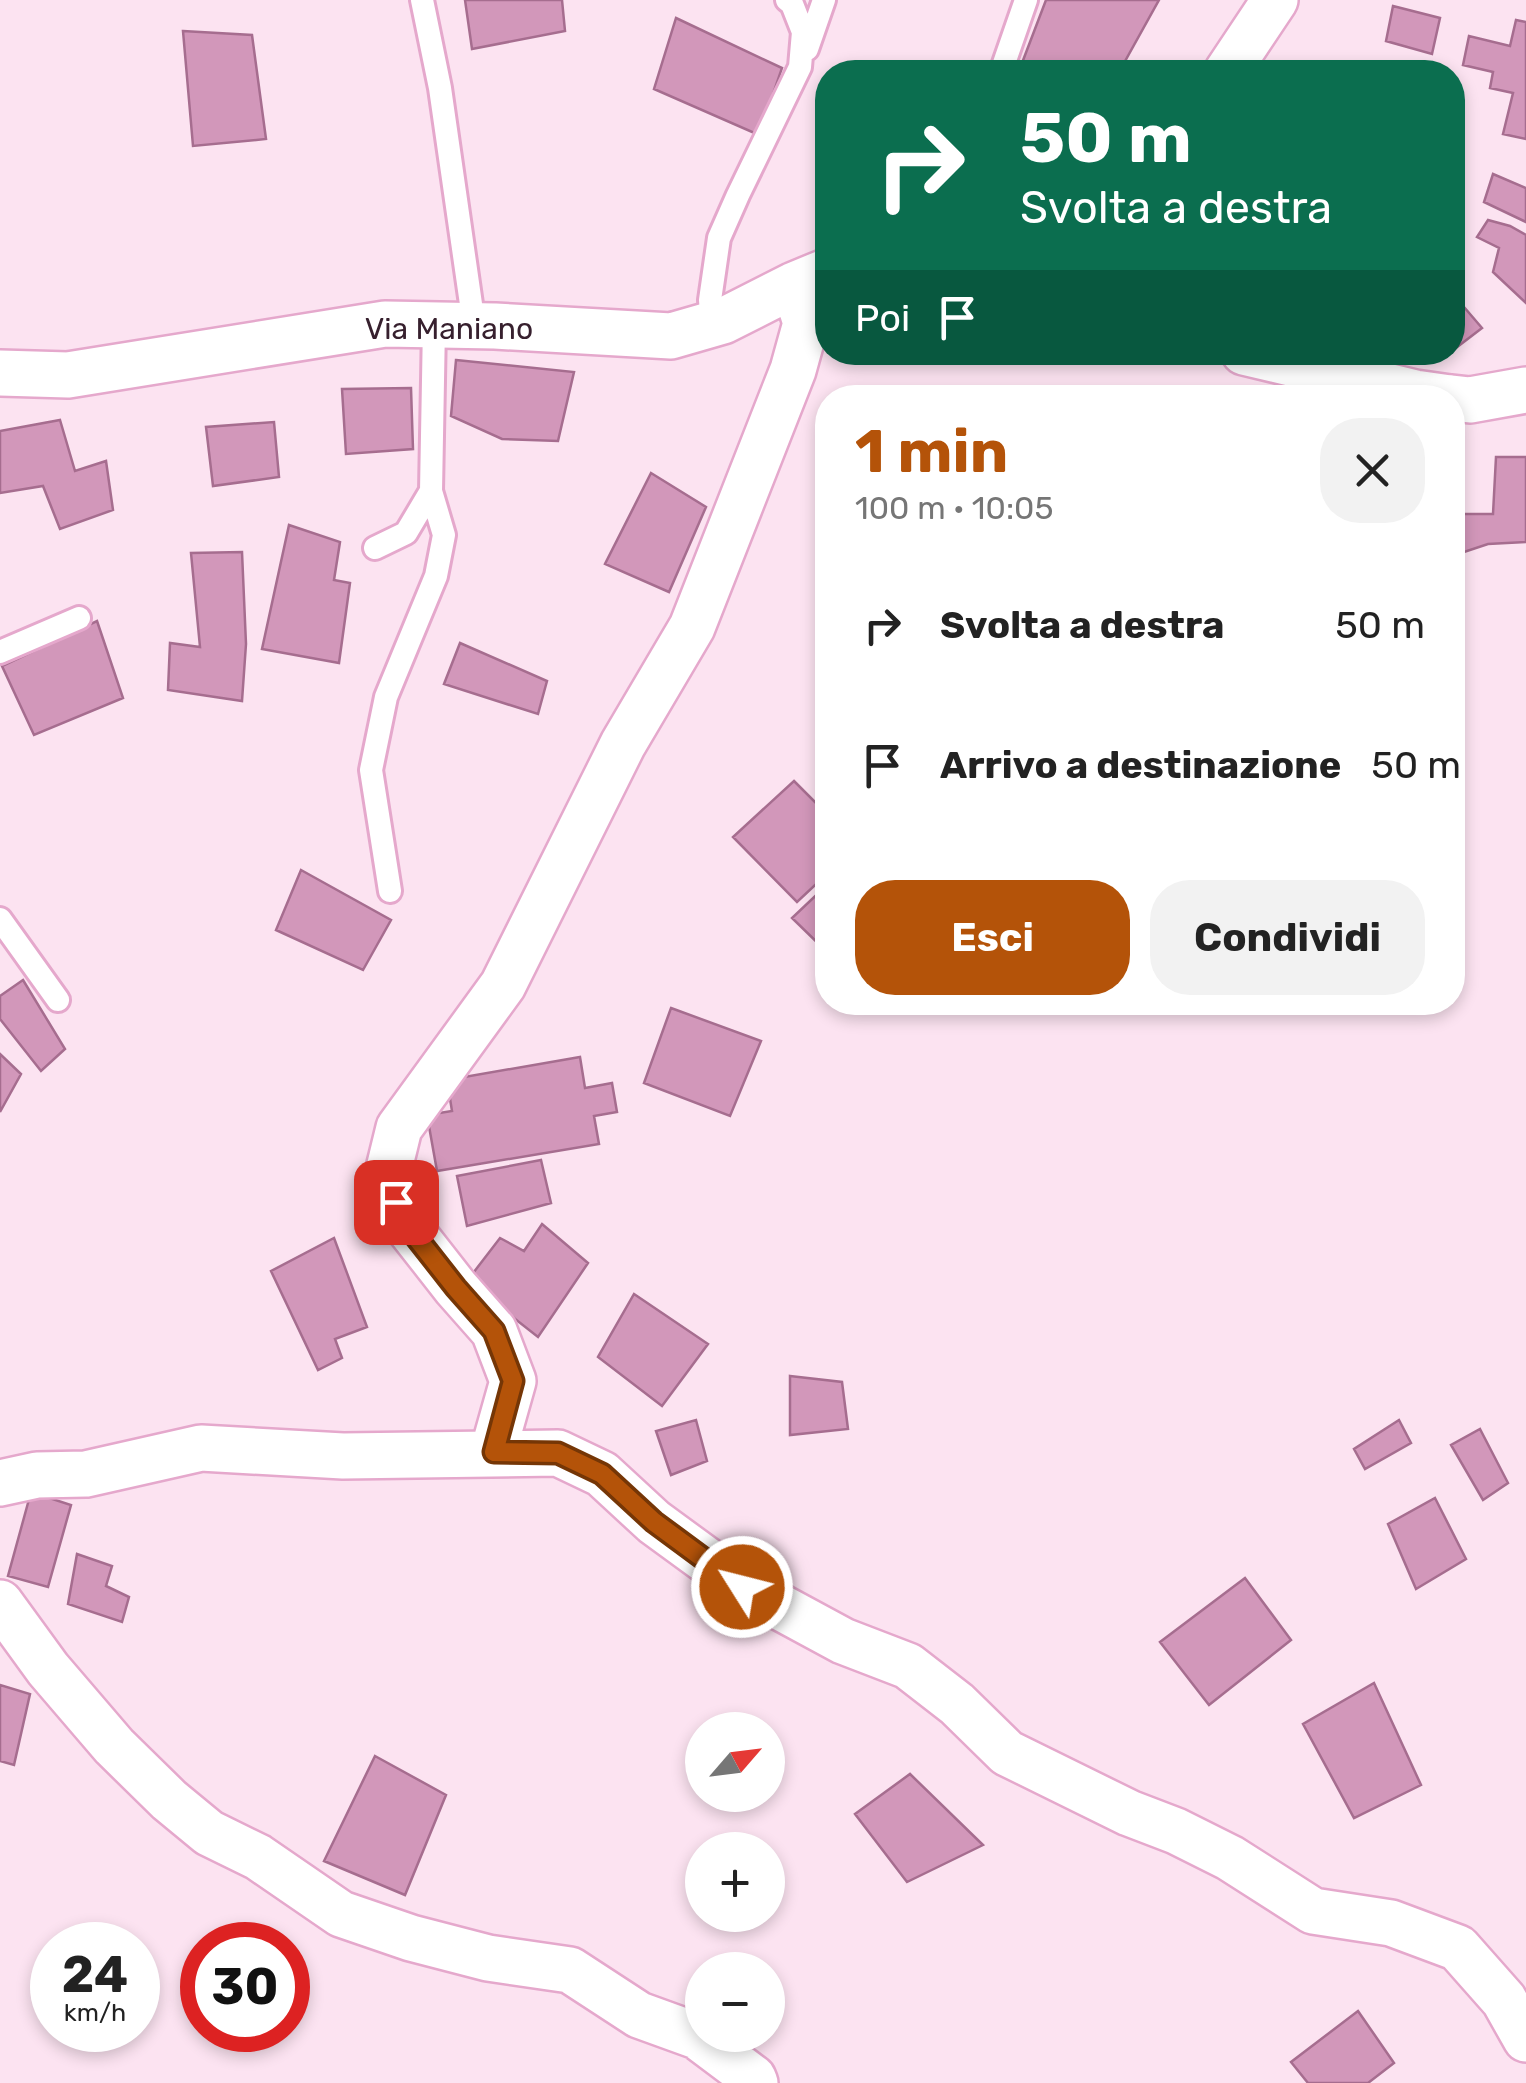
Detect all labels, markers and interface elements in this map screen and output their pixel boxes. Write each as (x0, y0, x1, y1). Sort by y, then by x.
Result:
text: 50 m (1020, 97, 1192, 180)
icon: right (855, 100, 985, 230)
text: Svolta a destra (1020, 181, 1332, 234)
icon: arrive (930, 290, 985, 345)
text: Poi (855, 295, 910, 341)
street label: Via Maniano (365, 311, 533, 347)
text: 1 min (855, 416, 1008, 487)
button: close (1320, 418, 1425, 523)
text: 100 m · 10:05 (855, 489, 1053, 527)
icon: right (855, 598, 910, 653)
text: Svolta a destra (940, 602, 1224, 648)
text: 50 m (1335, 602, 1425, 648)
icon: arrive (855, 738, 910, 793)
text: Arrivo a destinazione (940, 742, 1341, 788)
text: 50 m (1371, 742, 1461, 788)
button: Esci (855, 880, 1130, 995)
button: Condividi (1150, 880, 1425, 995)
pin (354, 1160, 439, 1245)
icon: arrive (369, 1175, 424, 1230)
position arrow (690, 1535, 794, 1639)
north arrow (685, 1712, 785, 1812)
map controls (685, 1712, 785, 2052)
button: + (685, 1832, 785, 1932)
speed limit sign: 30 (180, 1922, 310, 2052)
text: 24 (62, 1945, 128, 2005)
button: − (685, 1952, 785, 2052)
text: km/h (64, 1998, 126, 2027)

